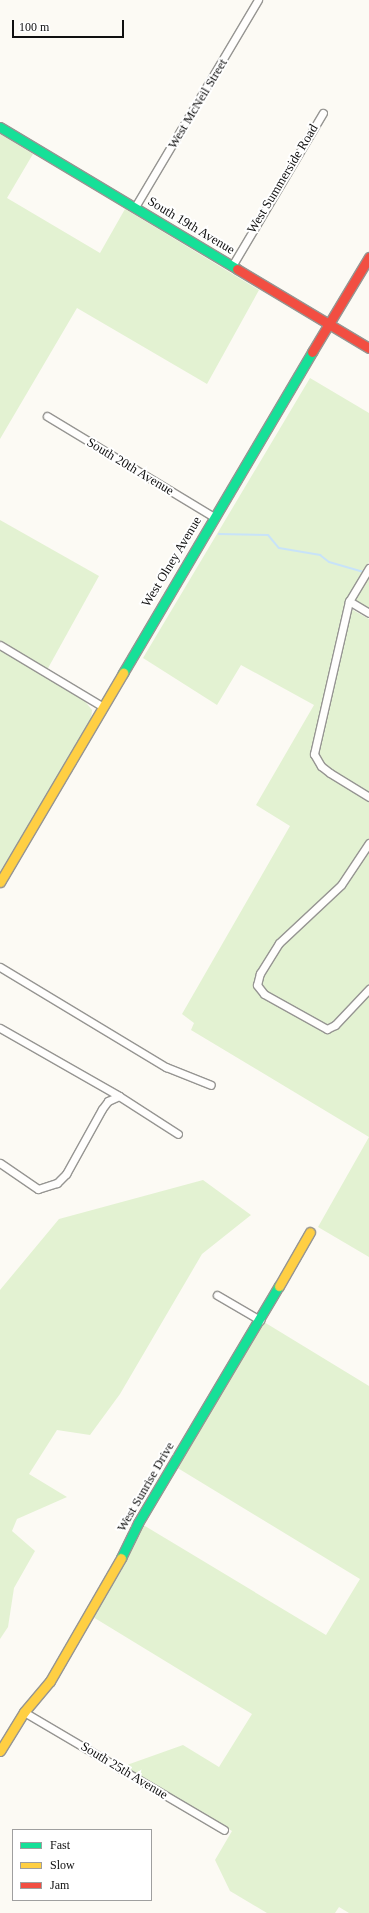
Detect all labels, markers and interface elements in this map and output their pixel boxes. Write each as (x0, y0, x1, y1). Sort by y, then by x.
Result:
scale bar (14, 12, 126, 38)
text: 100 m (19, 20, 49, 34)
street label: West McNeil Street (165, 56, 231, 152)
street label: West Summerside Road (244, 122, 322, 236)
street label: South 19th Avenue (144, 194, 238, 258)
street label: South 20th Avenue (83, 435, 177, 499)
street label: West Olney Avenue (139, 514, 205, 610)
street label: West Sunrise Drive (114, 1439, 178, 1535)
street label: South 25th Avenue (77, 1739, 171, 1803)
legend (12, 1829, 152, 1901)
text: Fast (50, 1838, 70, 1852)
text: Slow (50, 1858, 75, 1872)
text: Jam (50, 1878, 69, 1892)

